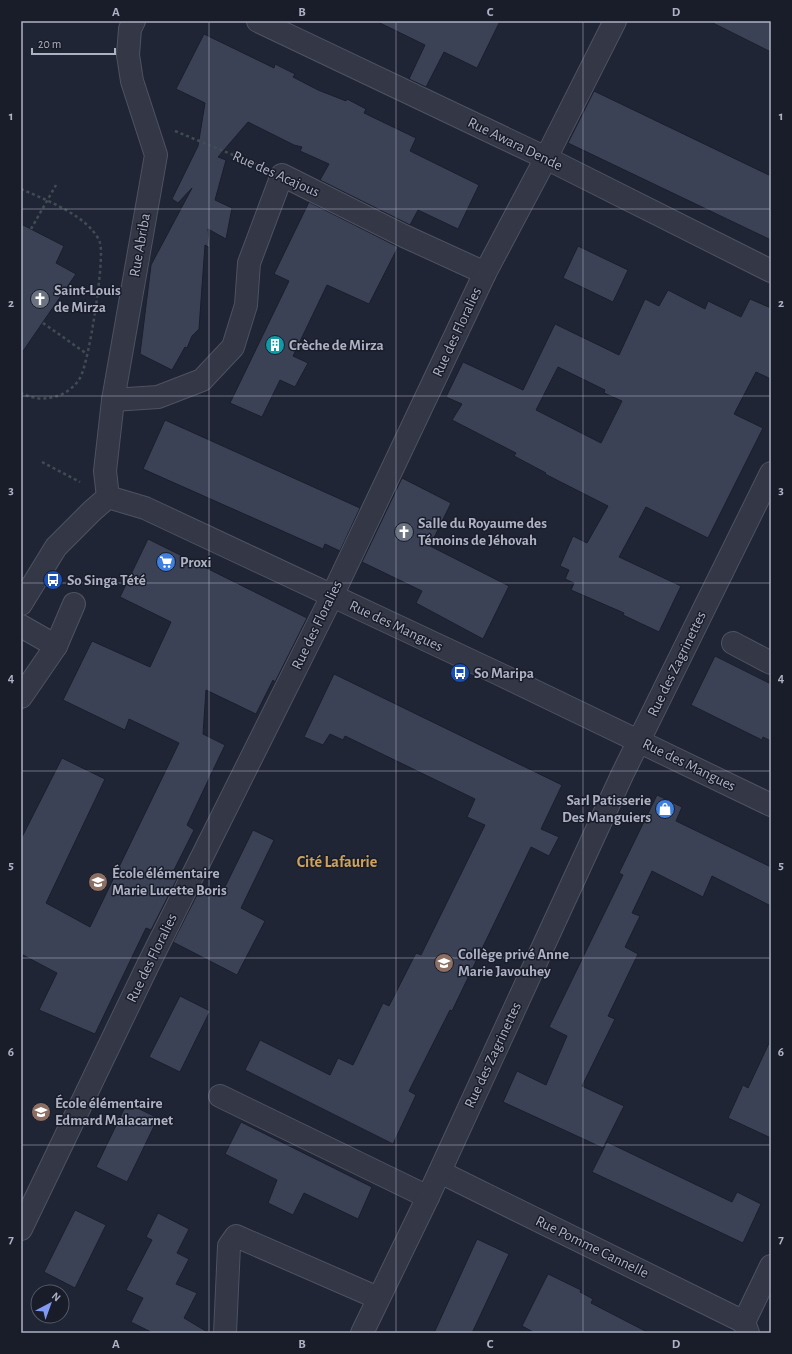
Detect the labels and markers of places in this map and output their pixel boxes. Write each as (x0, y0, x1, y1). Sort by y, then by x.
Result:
place label: Saint-Louis de Mirza (54, 283, 121, 315)
church icon: Saint-Louis de Mirza (29, 288, 51, 310)
building icon: Crèche de Mirza (264, 334, 286, 356)
place label: Crèche de Mirza (289, 338, 384, 353)
place label: Salle du Royaume des Témoins de Jéhovah (418, 516, 547, 548)
church icon: Salle du Royaume des Témoins de Jéhovah (393, 521, 415, 543)
supermarket icon: Proxi (155, 551, 177, 573)
place label: Proxi (180, 555, 211, 570)
bus stop icon: So Singa Tété (42, 569, 64, 591)
place label: So Singa Tété (67, 573, 146, 588)
bus stop icon: So Maripa (449, 662, 471, 684)
place label: So Maripa (474, 666, 534, 681)
place label: Sarl Patisserie Des Manguiers (562, 793, 651, 825)
shop icon: Sarl Patisserie Des Manguiers (654, 798, 676, 820)
place label: École élémentaire Marie Lucette Boris (112, 864, 227, 898)
school or university icon: École élémentaire Marie Lucette Boris (87, 871, 109, 893)
place label: Collège privé Anne Marie Javouhey (458, 947, 569, 979)
school or university icon: Collège privé Anne Marie Javouhey (433, 952, 455, 974)
place label: École élémentaire Edmard Malacarnet (55, 1094, 173, 1128)
school or university icon: École élémentaire Edmard Malacarnet (30, 1101, 52, 1123)

